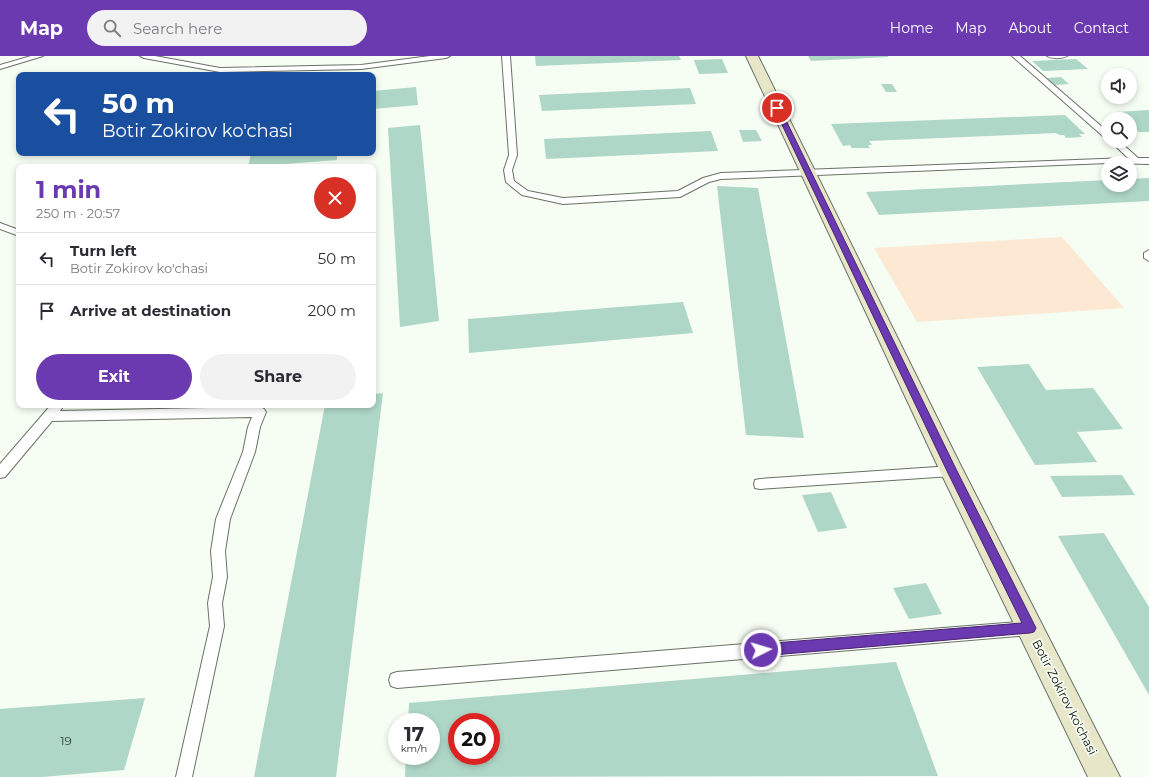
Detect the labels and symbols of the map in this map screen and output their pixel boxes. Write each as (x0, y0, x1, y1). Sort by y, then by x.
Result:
pin (760, 91, 794, 125)
position arrow (740, 629, 782, 671)
street label: Botir Zokirov ko'chasi (1029, 637, 1101, 757)
speed limit sign: 20 (448, 713, 500, 765)
house number: 19 (60, 733, 72, 748)

